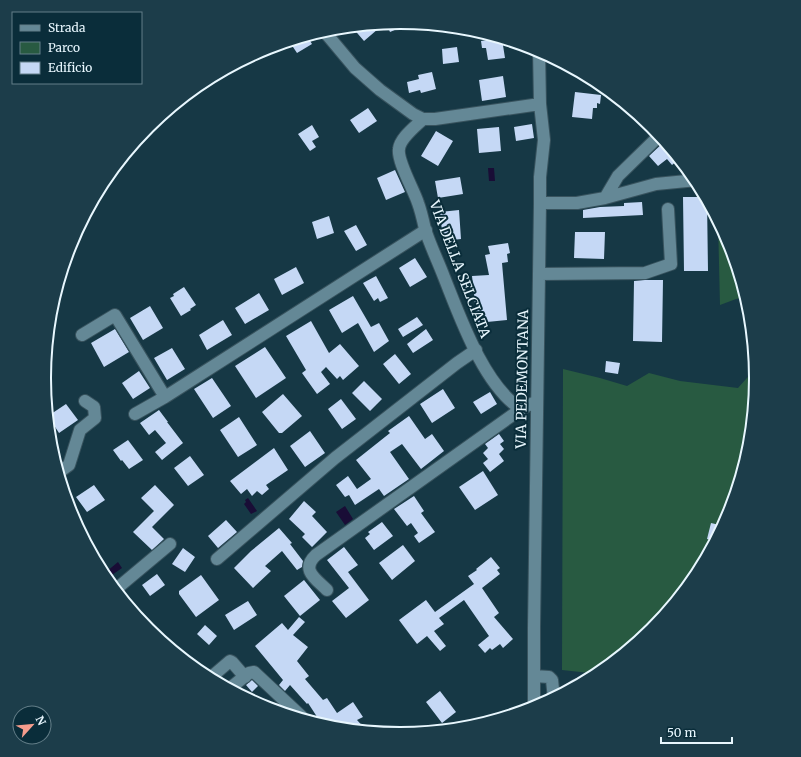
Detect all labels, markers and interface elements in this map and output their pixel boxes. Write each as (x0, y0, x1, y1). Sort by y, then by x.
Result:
legend (12, 12, 142, 84)
text: Strada (48, 20, 86, 35)
text: Parco (48, 40, 80, 55)
text: Edificio (48, 60, 92, 75)
street label: VIA DELLA SELCIATA (425, 197, 495, 340)
street label: VIA PEDEMONTANA (512, 309, 532, 450)
north arrow (12, 705, 52, 745)
text: N (33, 713, 49, 728)
scale bar (661, 719, 732, 745)
text: 50 m (667, 725, 696, 740)

